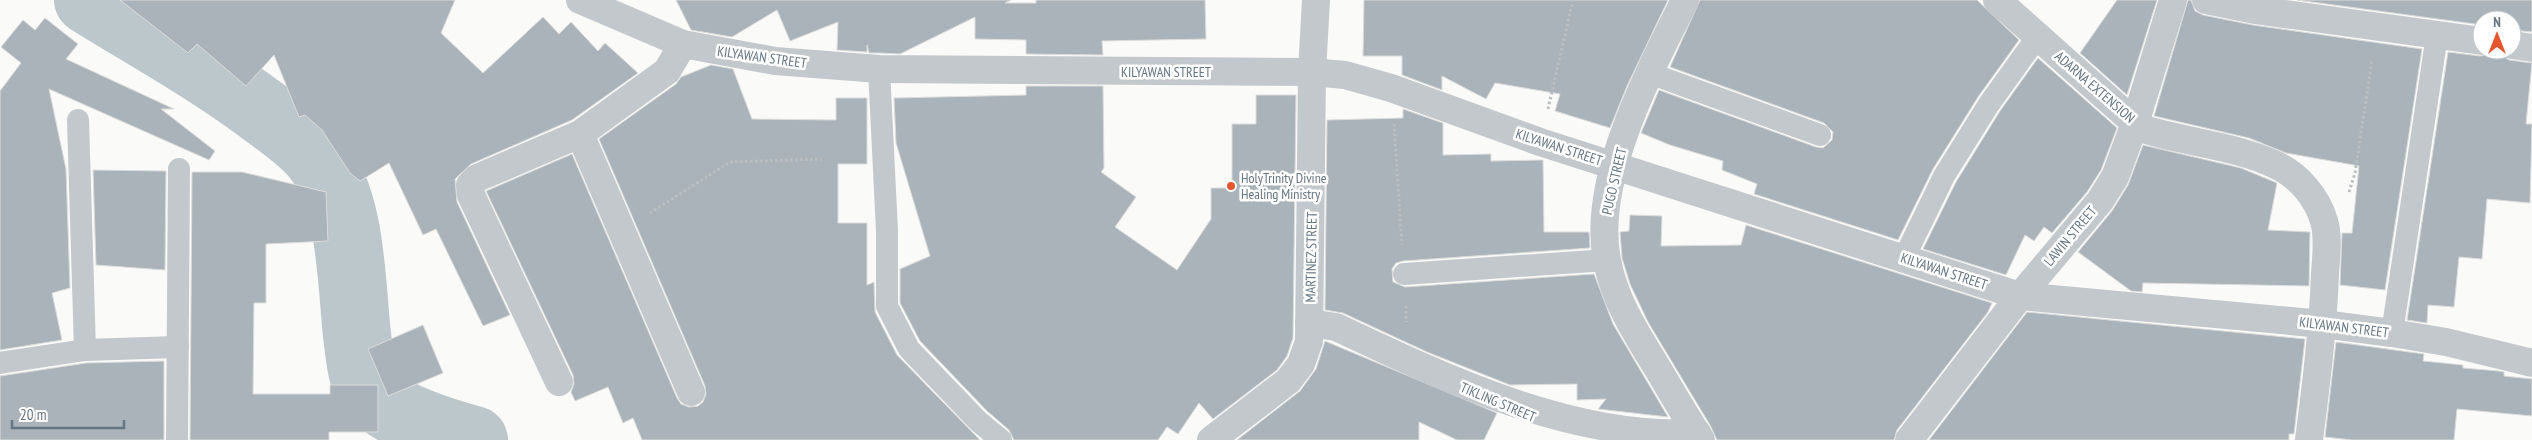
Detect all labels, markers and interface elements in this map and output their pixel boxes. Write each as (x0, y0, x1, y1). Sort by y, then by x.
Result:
north arrow (2472, 10, 2522, 60)
text: N (2493, 13, 2501, 31)
street label: KILYAWAN STREET (716, 42, 809, 72)
street label: ADARNA EXTENSION (2051, 47, 2139, 127)
street label: KILYAWAN STREET (1121, 63, 1212, 81)
street label: KILYAWAN STREET (1513, 125, 1605, 170)
street label: PUGO STREET (1598, 145, 1631, 216)
place label: HolyTrinity Divine Healing Ministry (1241, 169, 1327, 203)
marker: HolyTrinity Divine Healing Ministry (1225, 180, 1237, 192)
street label: LAWIN STREET (2040, 202, 2101, 270)
street label: MARTINEZ STREET (1301, 211, 1321, 302)
street label: KILYAWAN STREET (1898, 249, 1990, 294)
street label: KILYAWAN STREET (2298, 313, 2390, 342)
street label: TIKLING STREET (1458, 378, 1539, 426)
scale bar (12, 398, 125, 430)
text: 20 m (20, 405, 46, 424)

